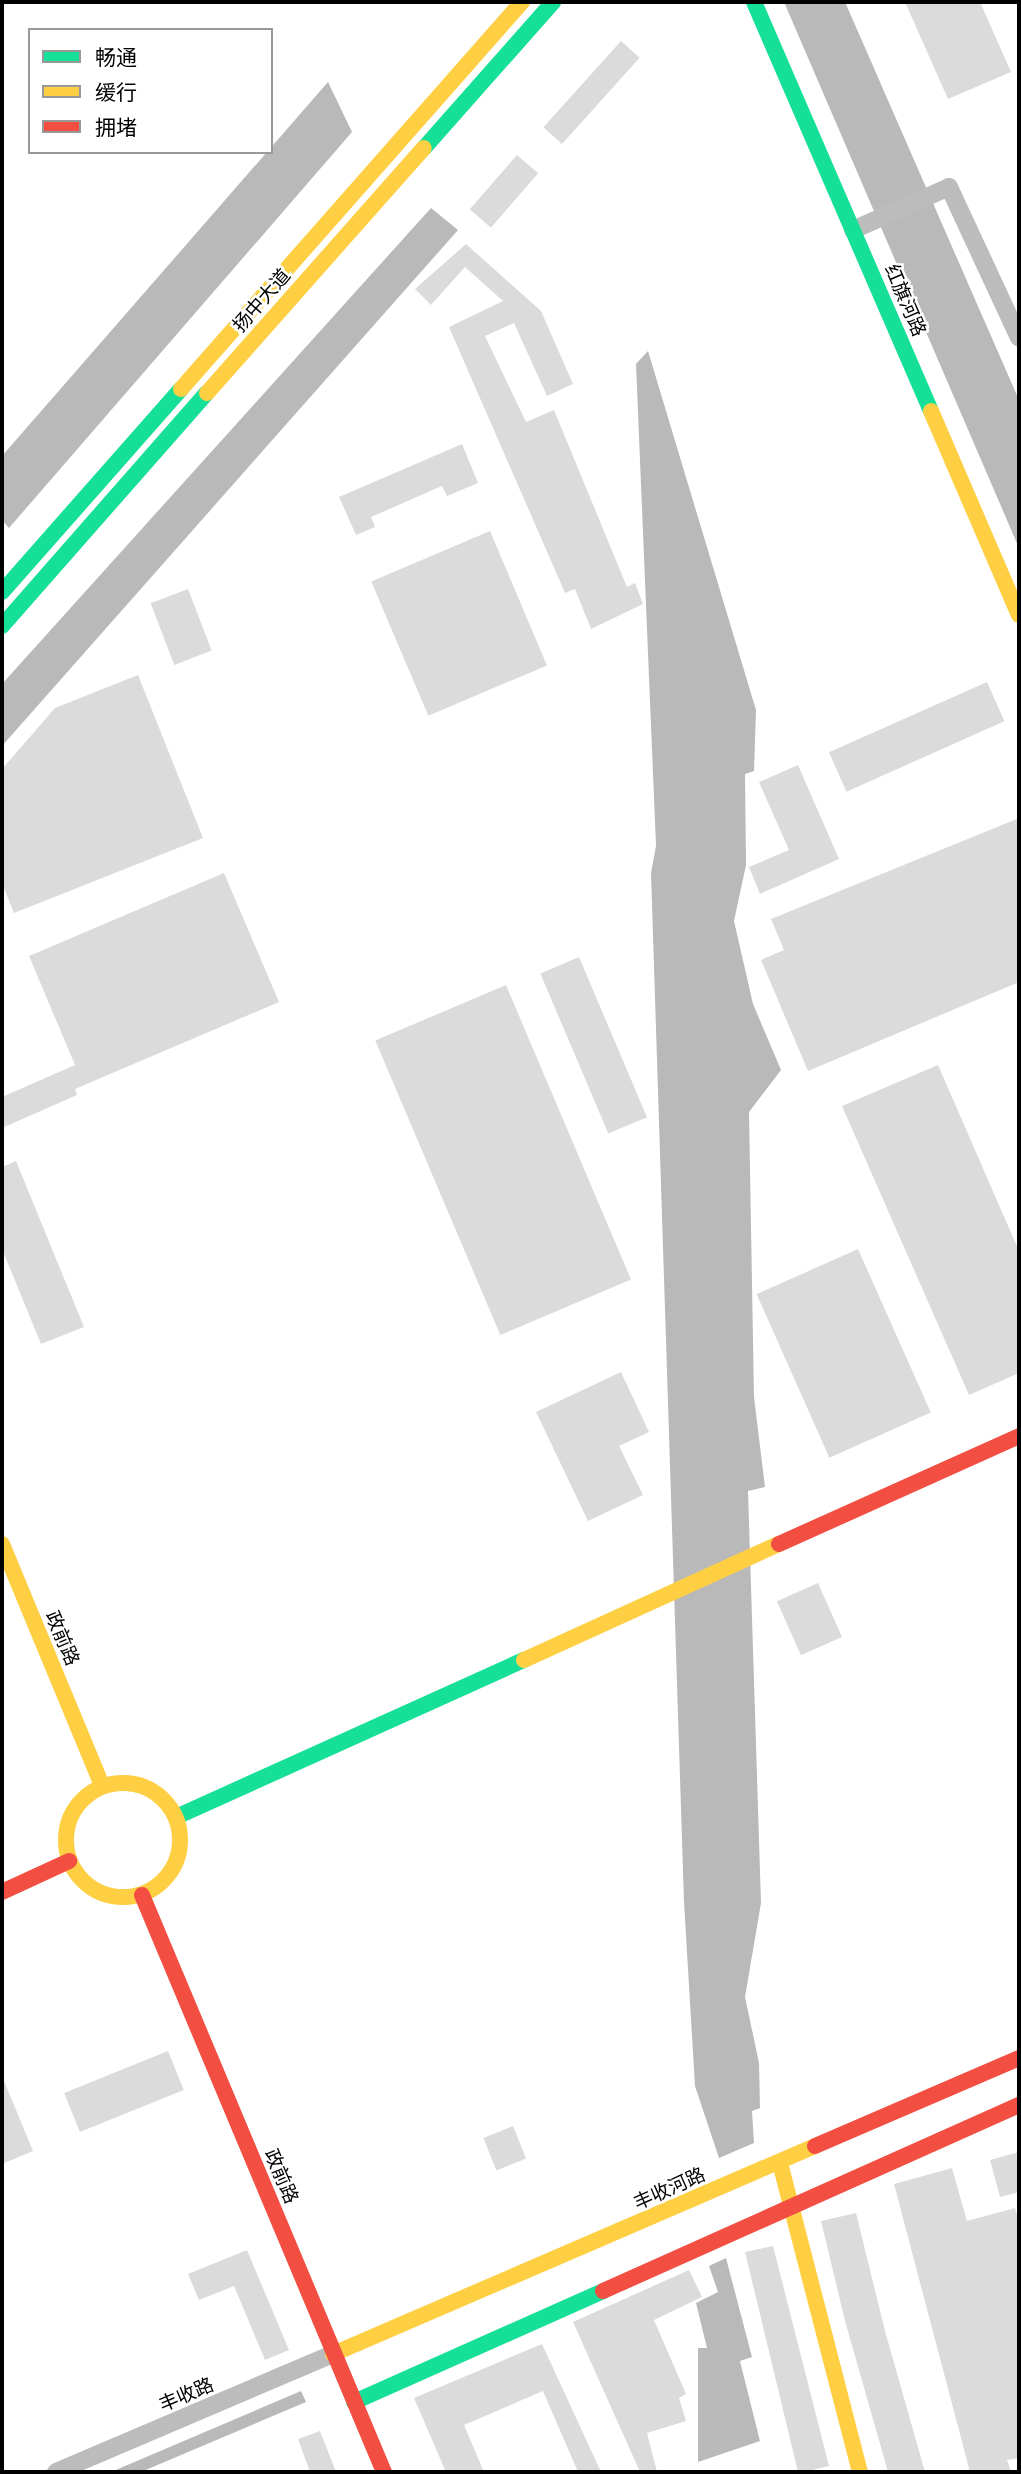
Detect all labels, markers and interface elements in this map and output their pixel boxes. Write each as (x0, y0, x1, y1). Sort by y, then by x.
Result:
legend (28, 28, 273, 154)
text: 畅通 (95, 41, 137, 73)
text: 缓行 (95, 76, 137, 108)
text: 拥堵 (95, 111, 137, 143)
street label: 红旗河路 (881, 261, 931, 339)
street label: 扬中大道 (227, 264, 295, 336)
street label: 政前路 (41, 1607, 85, 1669)
street label: 政前路 (260, 2145, 304, 2207)
street label: 丰收河路 (630, 2162, 708, 2214)
street label: 丰收路 (155, 2372, 217, 2416)

